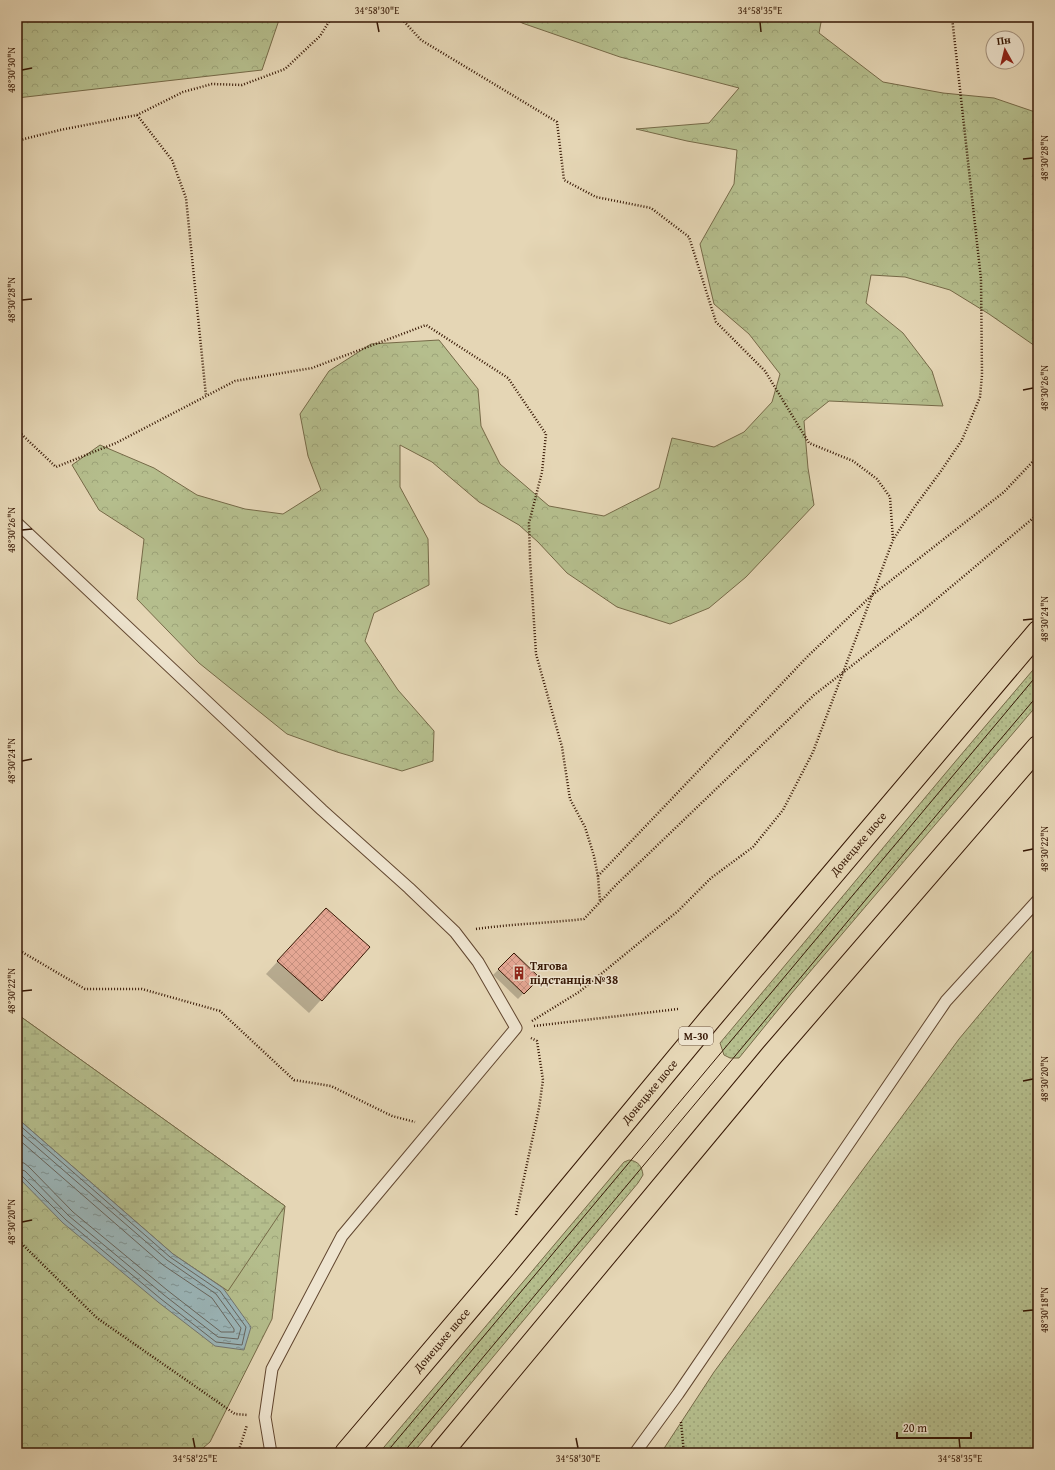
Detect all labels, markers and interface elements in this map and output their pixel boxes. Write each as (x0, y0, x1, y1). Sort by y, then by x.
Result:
text: 34°58'30"E (355, 3, 399, 18)
text: 34°58'35"E (738, 3, 782, 18)
north arrow (985, 30, 1025, 70)
text: Пн (995, 31, 1012, 49)
text: 48°30'30"N (4, 47, 19, 93)
text: 48°30'28"N (1037, 135, 1052, 181)
text: 48°30'28"N (4, 277, 19, 323)
text: 48°30'26"N (1037, 365, 1052, 411)
text: 48°30'26"N (4, 507, 19, 553)
text: 48°30'24"N (1037, 596, 1052, 642)
text: 48°30'24"N (4, 738, 19, 784)
street label: Донецьке шосе (825, 807, 891, 880)
text: 48°30'22"N (1037, 826, 1052, 872)
place label: Тягова пiдстанцiя №38 (530, 957, 618, 988)
building icon: Тягова пiдстанцiя №38 (511, 965, 527, 981)
text: 48°30'22"N (4, 968, 19, 1014)
road number: М-30 (679, 1027, 713, 1045)
street label: Донецьке шосе (617, 1055, 682, 1128)
text: 48°30'20"N (1037, 1056, 1052, 1102)
text: 48°30'20"N (4, 1199, 19, 1245)
text: 48°30'18"N (1037, 1287, 1052, 1333)
street label: Донецьке шосе (409, 1304, 474, 1377)
scale bar (897, 1414, 971, 1440)
text: 20 m (903, 1419, 927, 1436)
text: 34°58'25"E (173, 1451, 217, 1466)
text: 34°58'30"E (556, 1451, 600, 1466)
text: 34°58'35"E (938, 1451, 982, 1466)

